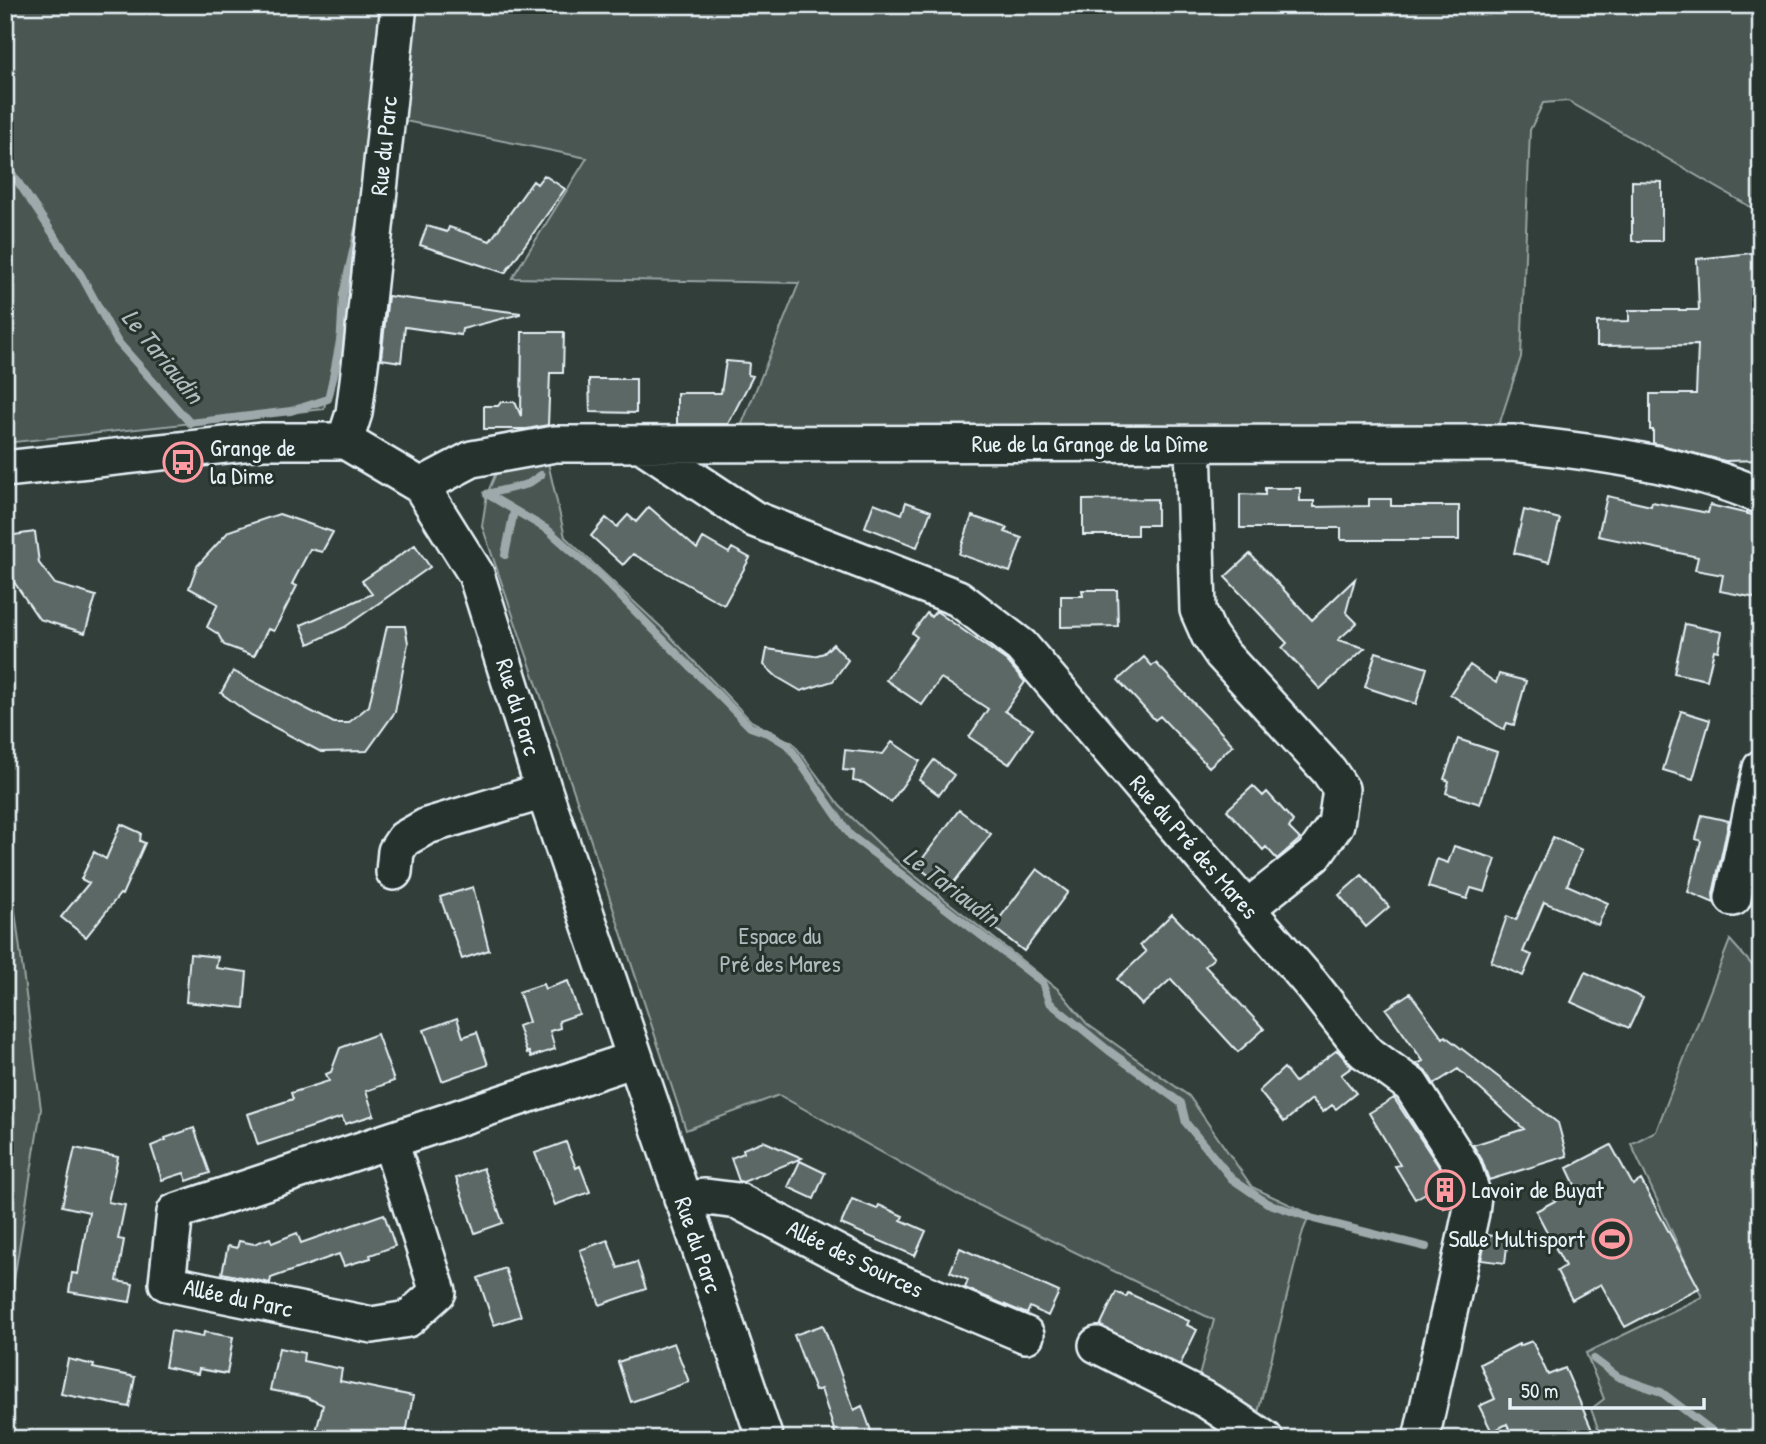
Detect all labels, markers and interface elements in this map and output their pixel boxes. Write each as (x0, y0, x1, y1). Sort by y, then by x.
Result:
street label: Rue du Parc (362, 94, 404, 197)
water label: Le Tariaudin (114, 301, 214, 412)
street label: Rue de la Grange de la Dîme (972, 427, 1209, 459)
place label: Grange de la Dime (210, 431, 296, 491)
bus stop icon: Grange de la Dime (162, 441, 204, 483)
street label: Rue du Parc (489, 654, 549, 760)
street label: Rue du Pré des Mares (1123, 767, 1266, 925)
water label: Le Tariaudin (897, 839, 1010, 936)
park label: Espace du Pré des Mares (719, 919, 841, 979)
building icon: Lavoir de Buyat (1424, 1169, 1466, 1211)
place label: Lavoir de Buyat (1472, 1173, 1605, 1205)
street label: Rue du Parc (668, 1192, 731, 1298)
street label: Allée des Sources (782, 1211, 929, 1305)
sports icon: Salle Multisport (1591, 1218, 1633, 1260)
place label: Salle Multisport (1449, 1222, 1586, 1254)
street label: Allée du Parc (181, 1270, 296, 1324)
scale bar (1510, 1367, 1705, 1411)
text: 50 m (1521, 1376, 1558, 1405)

